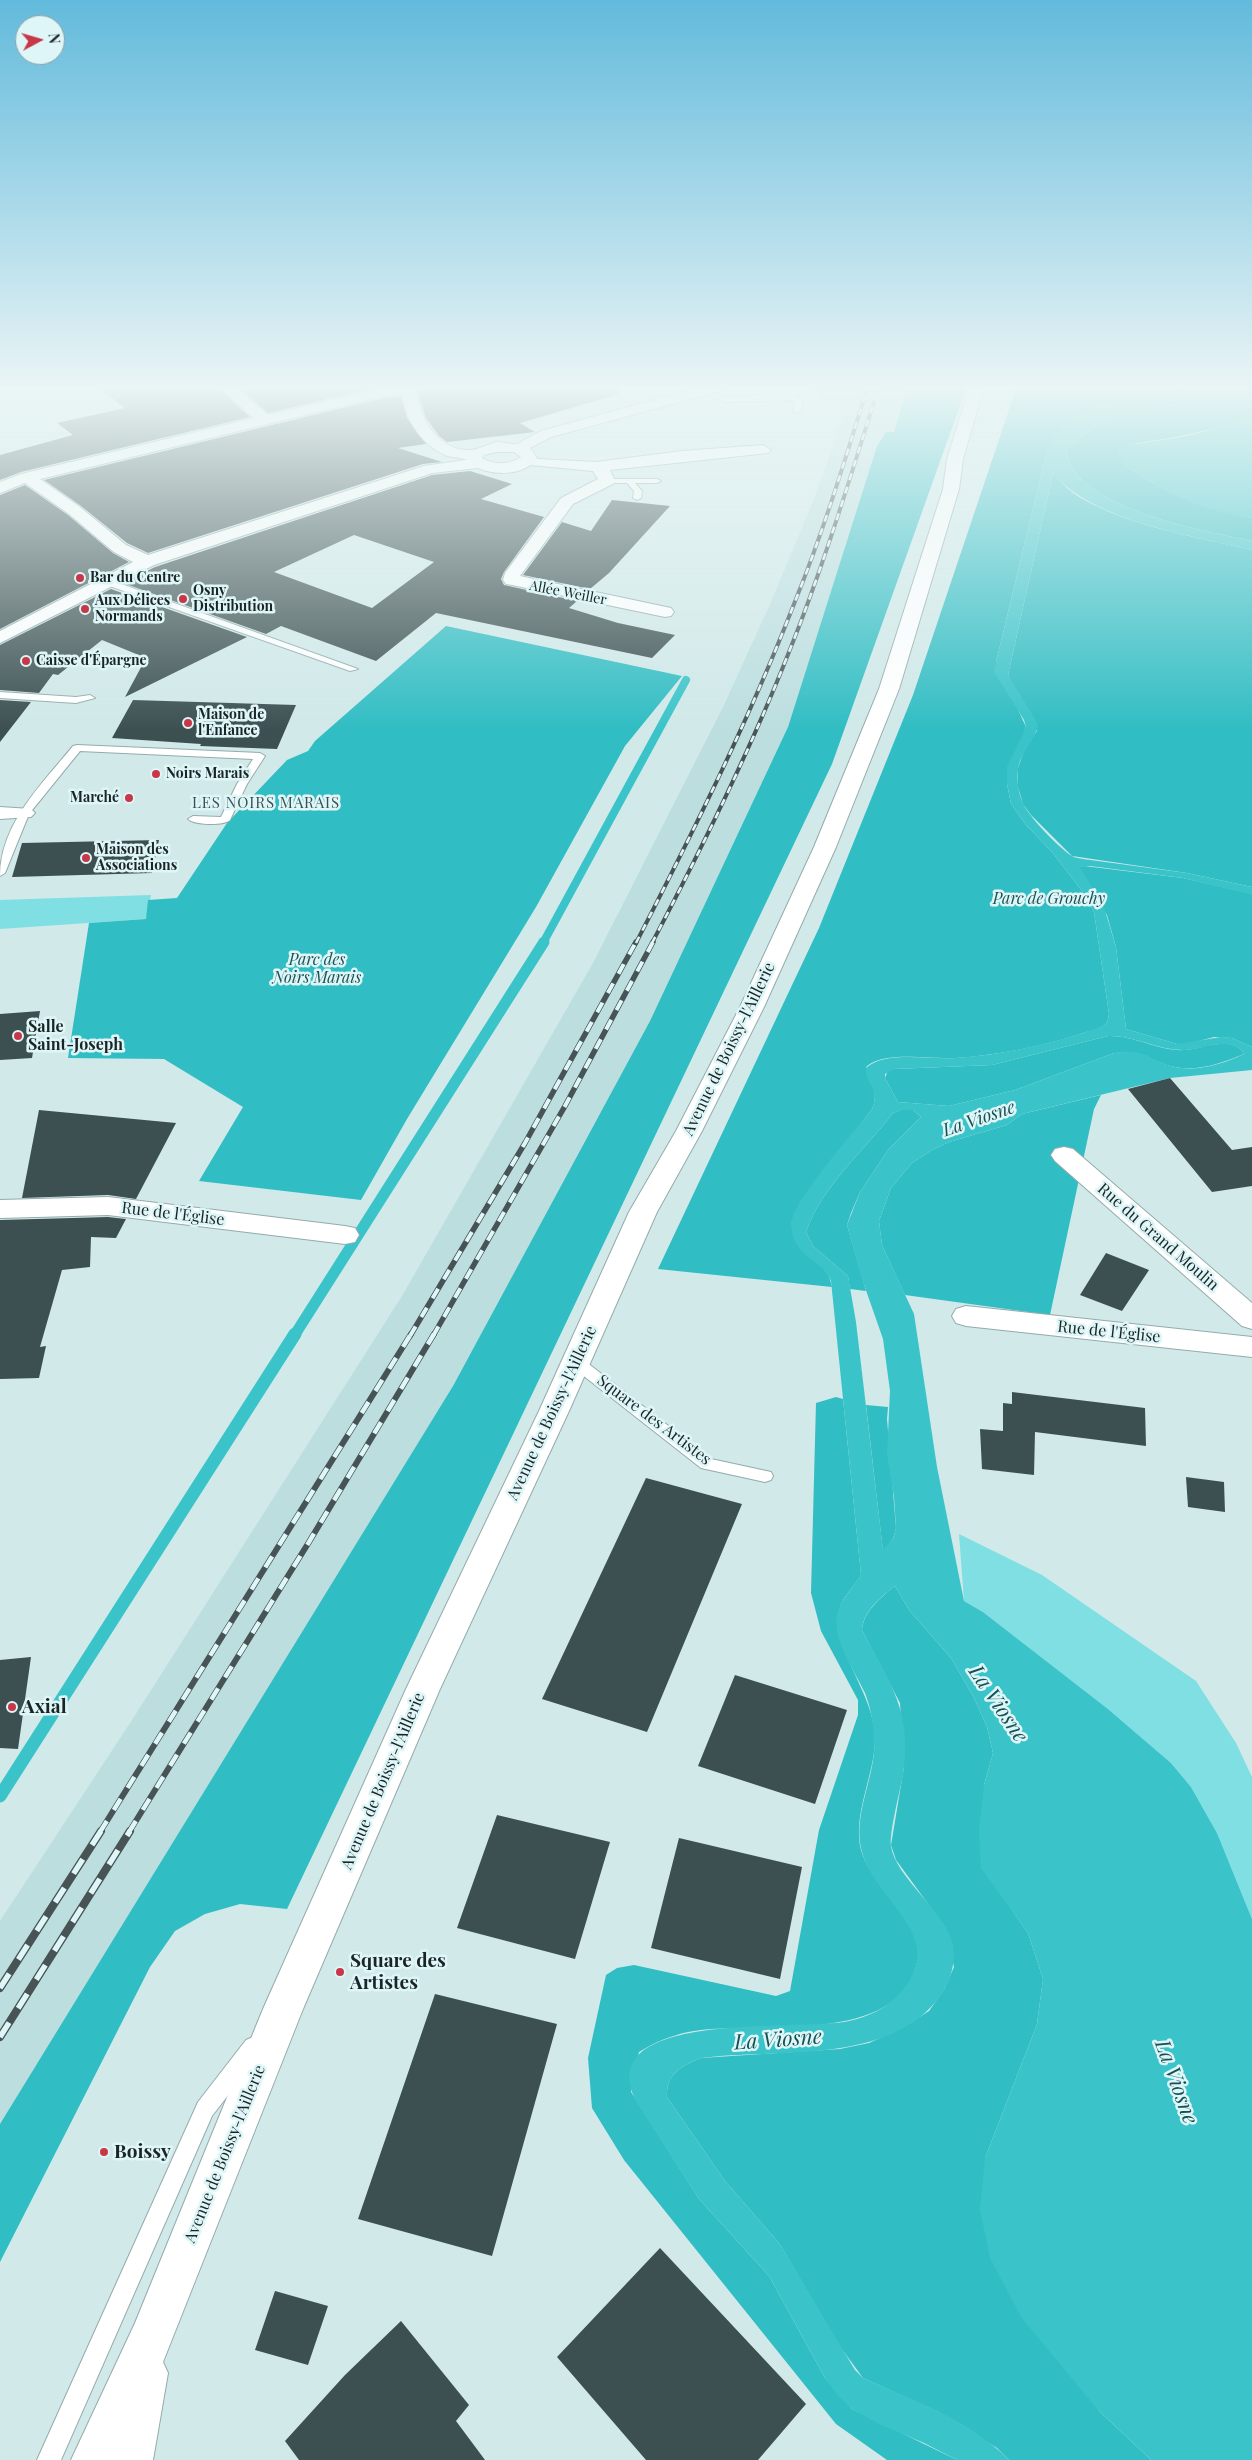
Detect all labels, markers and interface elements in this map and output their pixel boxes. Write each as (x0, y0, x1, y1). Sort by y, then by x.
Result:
north arrow (15, 15, 65, 65)
text: N (44, 32, 64, 44)
place label: Bar du Centre (90, 570, 180, 586)
marker: Bar du Centre (74, 572, 86, 584)
street label: Allée Weiller (528, 577, 608, 609)
place label: Osny Distribution (193, 583, 273, 616)
place label: Aux Délices Normands (95, 593, 170, 626)
marker: Osny Distribution (177, 593, 189, 605)
marker: Aux Délices Normands (79, 603, 91, 615)
place label: Caisse d'Épargne (36, 653, 147, 669)
marker: Caisse d'Épargne (20, 655, 32, 667)
place label: Maison de l'Enfance (198, 707, 264, 740)
marker: Maison de l'Enfance (182, 717, 194, 729)
place label: Noirs Marais (166, 766, 249, 782)
marker: Noirs Marais (150, 768, 162, 780)
place label: Marché (70, 790, 119, 806)
marker: Marché (123, 792, 135, 804)
district label: LES NOIRS MARAIS (190, 794, 342, 812)
place label: Maison des Associations (96, 842, 177, 874)
marker: Maison des Associations (80, 852, 92, 864)
park label: Parc de Grouchy (993, 889, 1105, 909)
park label: Parc des Noirs Marais (273, 950, 361, 988)
street label: Avenue de Boissy-l'Aillerie (679, 959, 779, 1139)
place label: Salle Saint-Joseph (28, 1017, 123, 1055)
marker: Salle Saint-Joseph (12, 1030, 24, 1042)
water label: La Viosne (940, 1097, 1018, 1141)
street label: Rue du Grand Moulin (1094, 1179, 1222, 1295)
street label: Rue de l'Église (121, 1198, 225, 1230)
street label: Rue de l'Église (1057, 1317, 1161, 1347)
street label: Avenue de Boissy-l'Aillerie (503, 1323, 601, 1503)
street label: Square des Artistes (593, 1371, 715, 1469)
water label: La Viosne (963, 1661, 1033, 1747)
street label: Avenue de Boissy-l'Aillerie (337, 1690, 429, 1872)
place label: Axial (22, 1696, 67, 1718)
marker: Axial (6, 1701, 18, 1713)
place label: Square des Artistes (350, 1950, 446, 1994)
marker: Square des Artistes (334, 1966, 346, 1978)
water label: La Viosne (733, 2024, 823, 2056)
water label: La Viosne (1149, 2037, 1203, 2127)
street label: Avenue de Boissy-l'Aillerie (180, 2062, 270, 2246)
place label: Boissy (114, 2141, 171, 2163)
marker: Boissy (98, 2146, 110, 2158)

